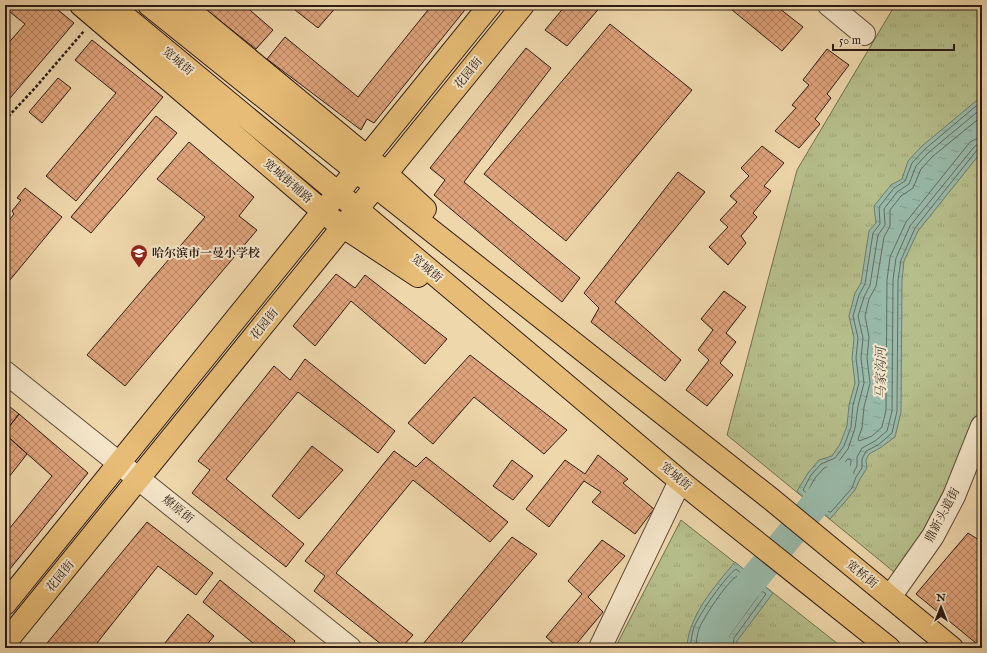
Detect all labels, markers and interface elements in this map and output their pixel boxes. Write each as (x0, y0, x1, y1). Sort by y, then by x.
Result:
scale bar (833, 26, 954, 52)
text: 50 m (839, 33, 861, 48)
street label: 宽城街 (159, 44, 197, 79)
street label: 花园街 (451, 54, 486, 92)
street label: 宽城街辅路 (260, 156, 315, 207)
school or university icon: 哈尔滨市一曼小学校 (129, 243, 149, 268)
place label: 哈尔滨市一曼小学校 (152, 246, 260, 261)
street label: 宽城街 (408, 251, 446, 286)
street label: 花园街 (247, 305, 282, 343)
water label: 马家沟河 (873, 345, 890, 399)
street label: 宽城街 (657, 459, 695, 494)
street label: 鼎新头道街 (922, 484, 964, 545)
street label: 燎原街 (159, 492, 197, 527)
street label: 花园街 (43, 557, 78, 595)
street label: 宽桥街 (843, 557, 881, 592)
north arrow (921, 587, 961, 627)
text: N (935, 591, 946, 605)

